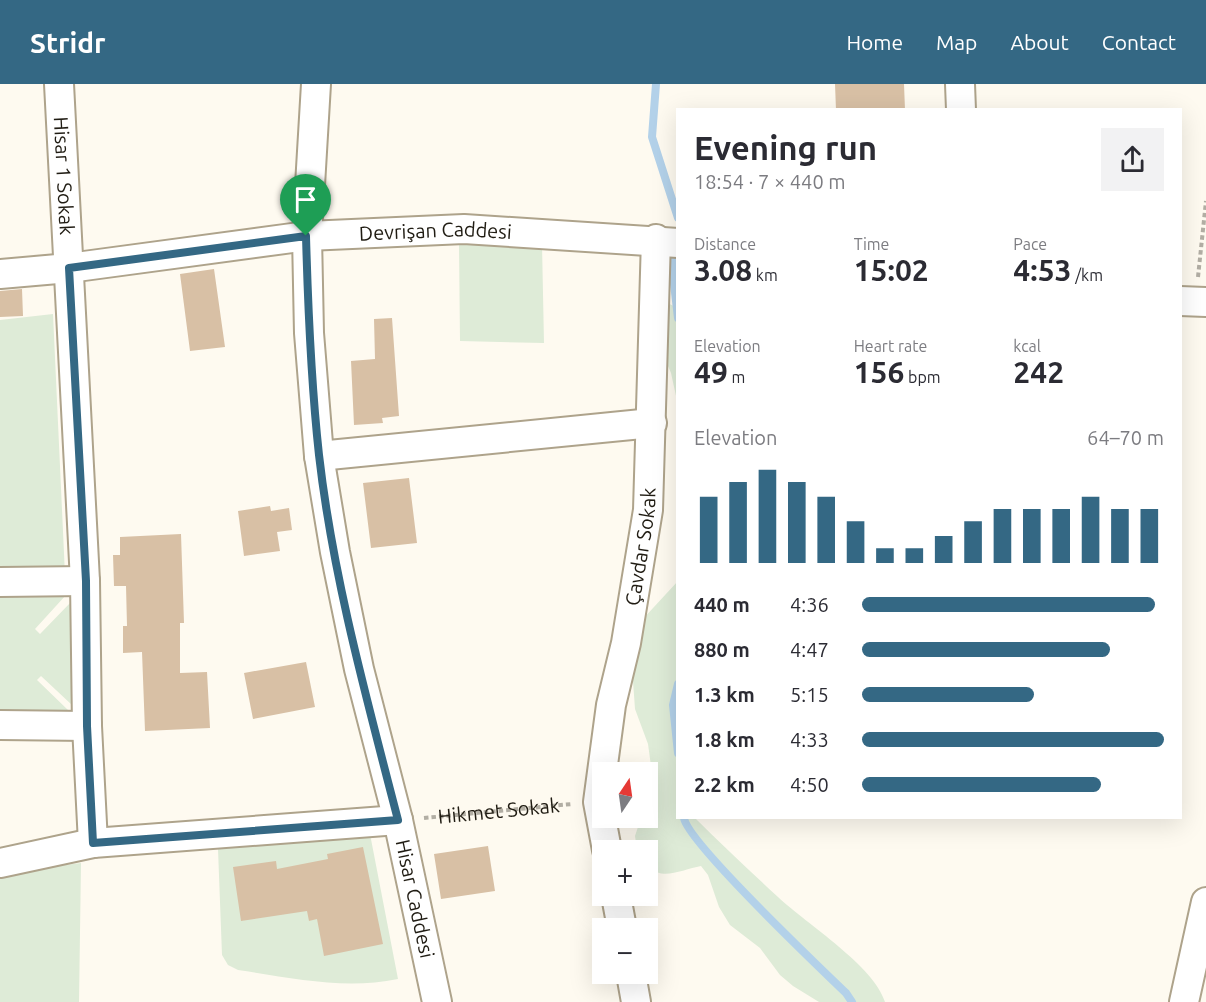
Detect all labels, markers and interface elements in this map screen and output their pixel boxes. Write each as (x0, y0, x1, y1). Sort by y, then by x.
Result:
text: Stridr (30, 27, 106, 58)
text: Home (846, 30, 903, 54)
text: Map (936, 30, 977, 54)
text: About (1010, 30, 1069, 54)
text: Contact (1102, 30, 1176, 54)
street label: Hisar 1 Sokak (50, 116, 79, 236)
button: share (1101, 128, 1164, 191)
text: Evening run (694, 129, 877, 166)
text: 18:54 · 7 × 440 m (694, 170, 846, 193)
pin (280, 174, 331, 236)
icon: arrive (289, 183, 322, 216)
street label: Devrişan Caddesi (359, 217, 513, 245)
text: Distance (694, 235, 756, 253)
text: Time (854, 235, 889, 253)
text: Pace (1013, 235, 1047, 253)
text: 3.08 (694, 253, 752, 287)
text: 15:02 (854, 253, 929, 287)
text: 4:53 (1013, 253, 1071, 287)
text: km (752, 266, 778, 284)
text: /km (1071, 266, 1103, 284)
text: Elevation (694, 337, 761, 355)
text: Heart rate (854, 337, 927, 355)
text: kcal (1013, 337, 1041, 355)
text: 49 (694, 355, 728, 389)
text: 156 (854, 355, 904, 389)
text: 242 (1013, 355, 1064, 389)
text: m (728, 368, 745, 386)
text: bpm (904, 368, 941, 386)
text: Elevation (694, 426, 777, 449)
text: 64–70 m (1087, 426, 1164, 449)
street label: Çavdar Sokak (620, 487, 660, 607)
text: 440 m (694, 593, 750, 616)
text: 4:36 (790, 593, 829, 616)
text: 880 m (694, 638, 750, 661)
text: 4:47 (790, 638, 829, 661)
text: 1.3 km (694, 683, 755, 706)
text: 5:15 (790, 683, 829, 706)
text: 1.8 km (694, 728, 755, 751)
text: 4:33 (790, 728, 829, 751)
north arrow (592, 762, 658, 828)
map controls (592, 762, 658, 984)
text: 2.2 km (694, 773, 755, 796)
text: 4:50 (790, 773, 829, 796)
street label: Hikmet Sokak (437, 793, 561, 828)
street label: Hisar Caddesi (391, 837, 439, 960)
button: + (592, 840, 658, 906)
button: − (592, 918, 658, 984)

